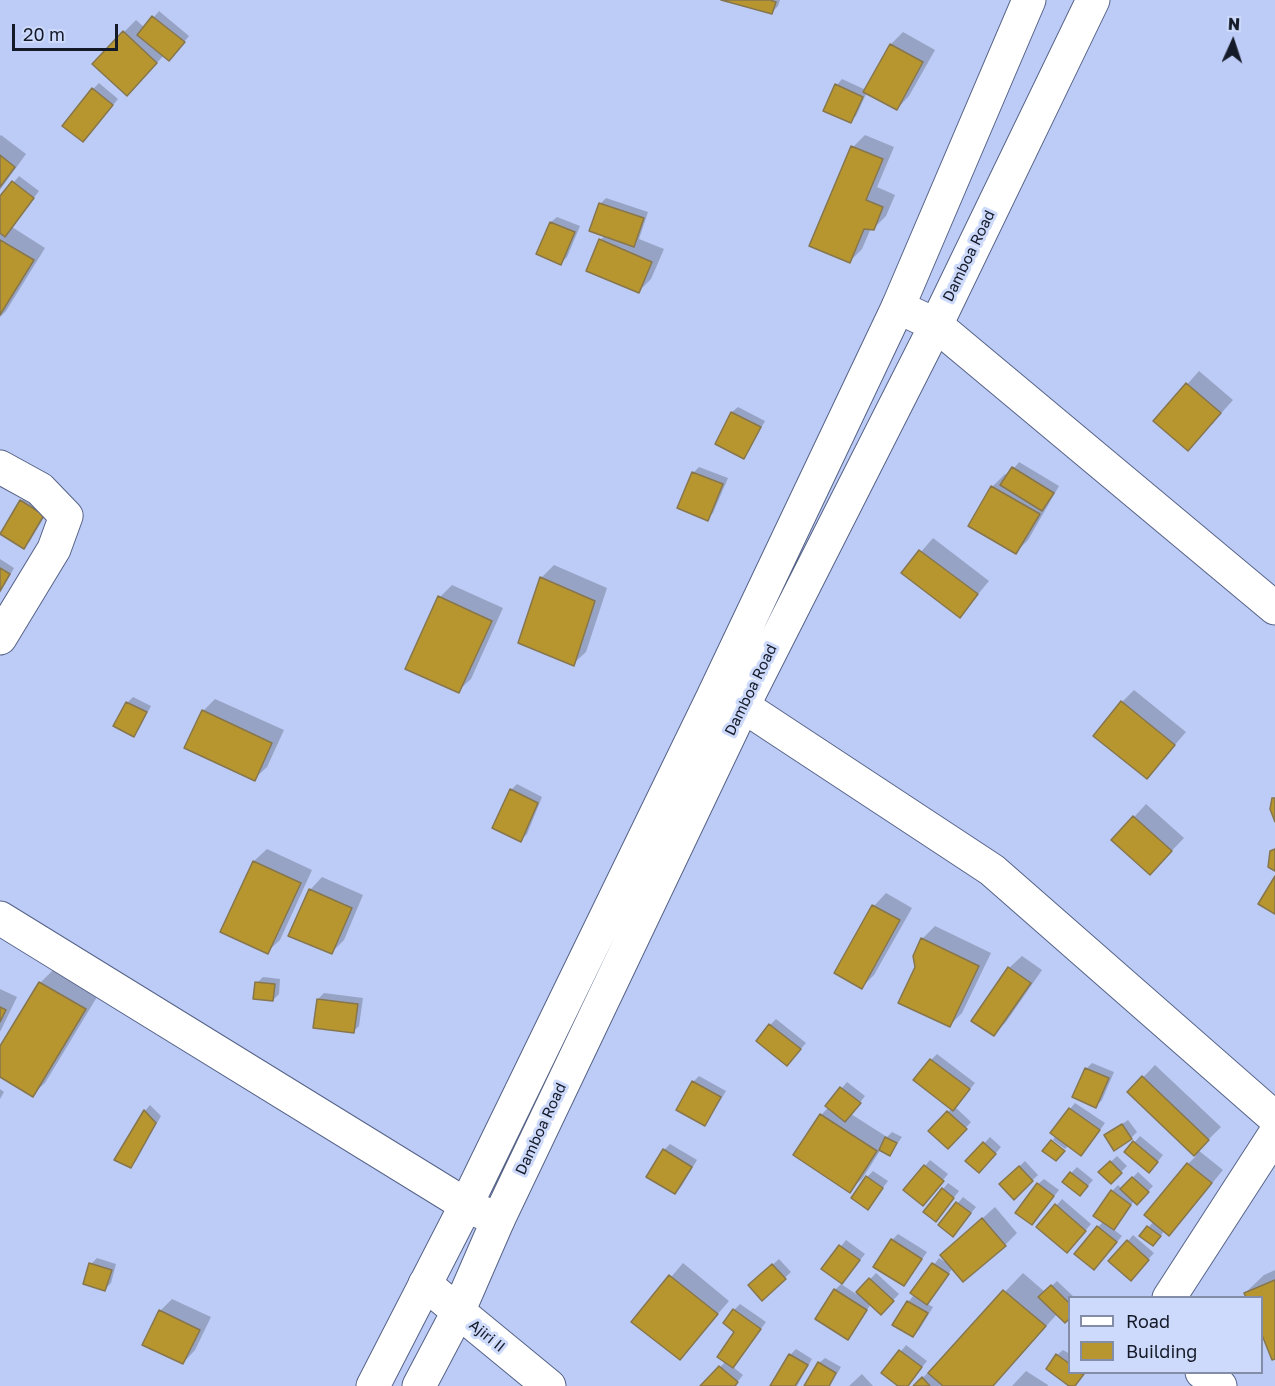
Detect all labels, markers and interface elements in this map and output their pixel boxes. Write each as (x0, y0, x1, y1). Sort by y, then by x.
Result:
scale bar (15, 12, 122, 50)
north arrow (1203, 12, 1263, 72)
text: N (1227, 14, 1241, 34)
text: 20 m (23, 23, 65, 45)
street label: Damboa Road (939, 207, 999, 305)
street label: Damboa Road (721, 641, 781, 739)
street label: Damboa Road (512, 1080, 570, 1178)
legend (1068, 1296, 1263, 1374)
text: Road (1126, 1310, 1170, 1332)
street label: Ajiri II (465, 1316, 509, 1356)
text: Building (1126, 1340, 1197, 1362)

